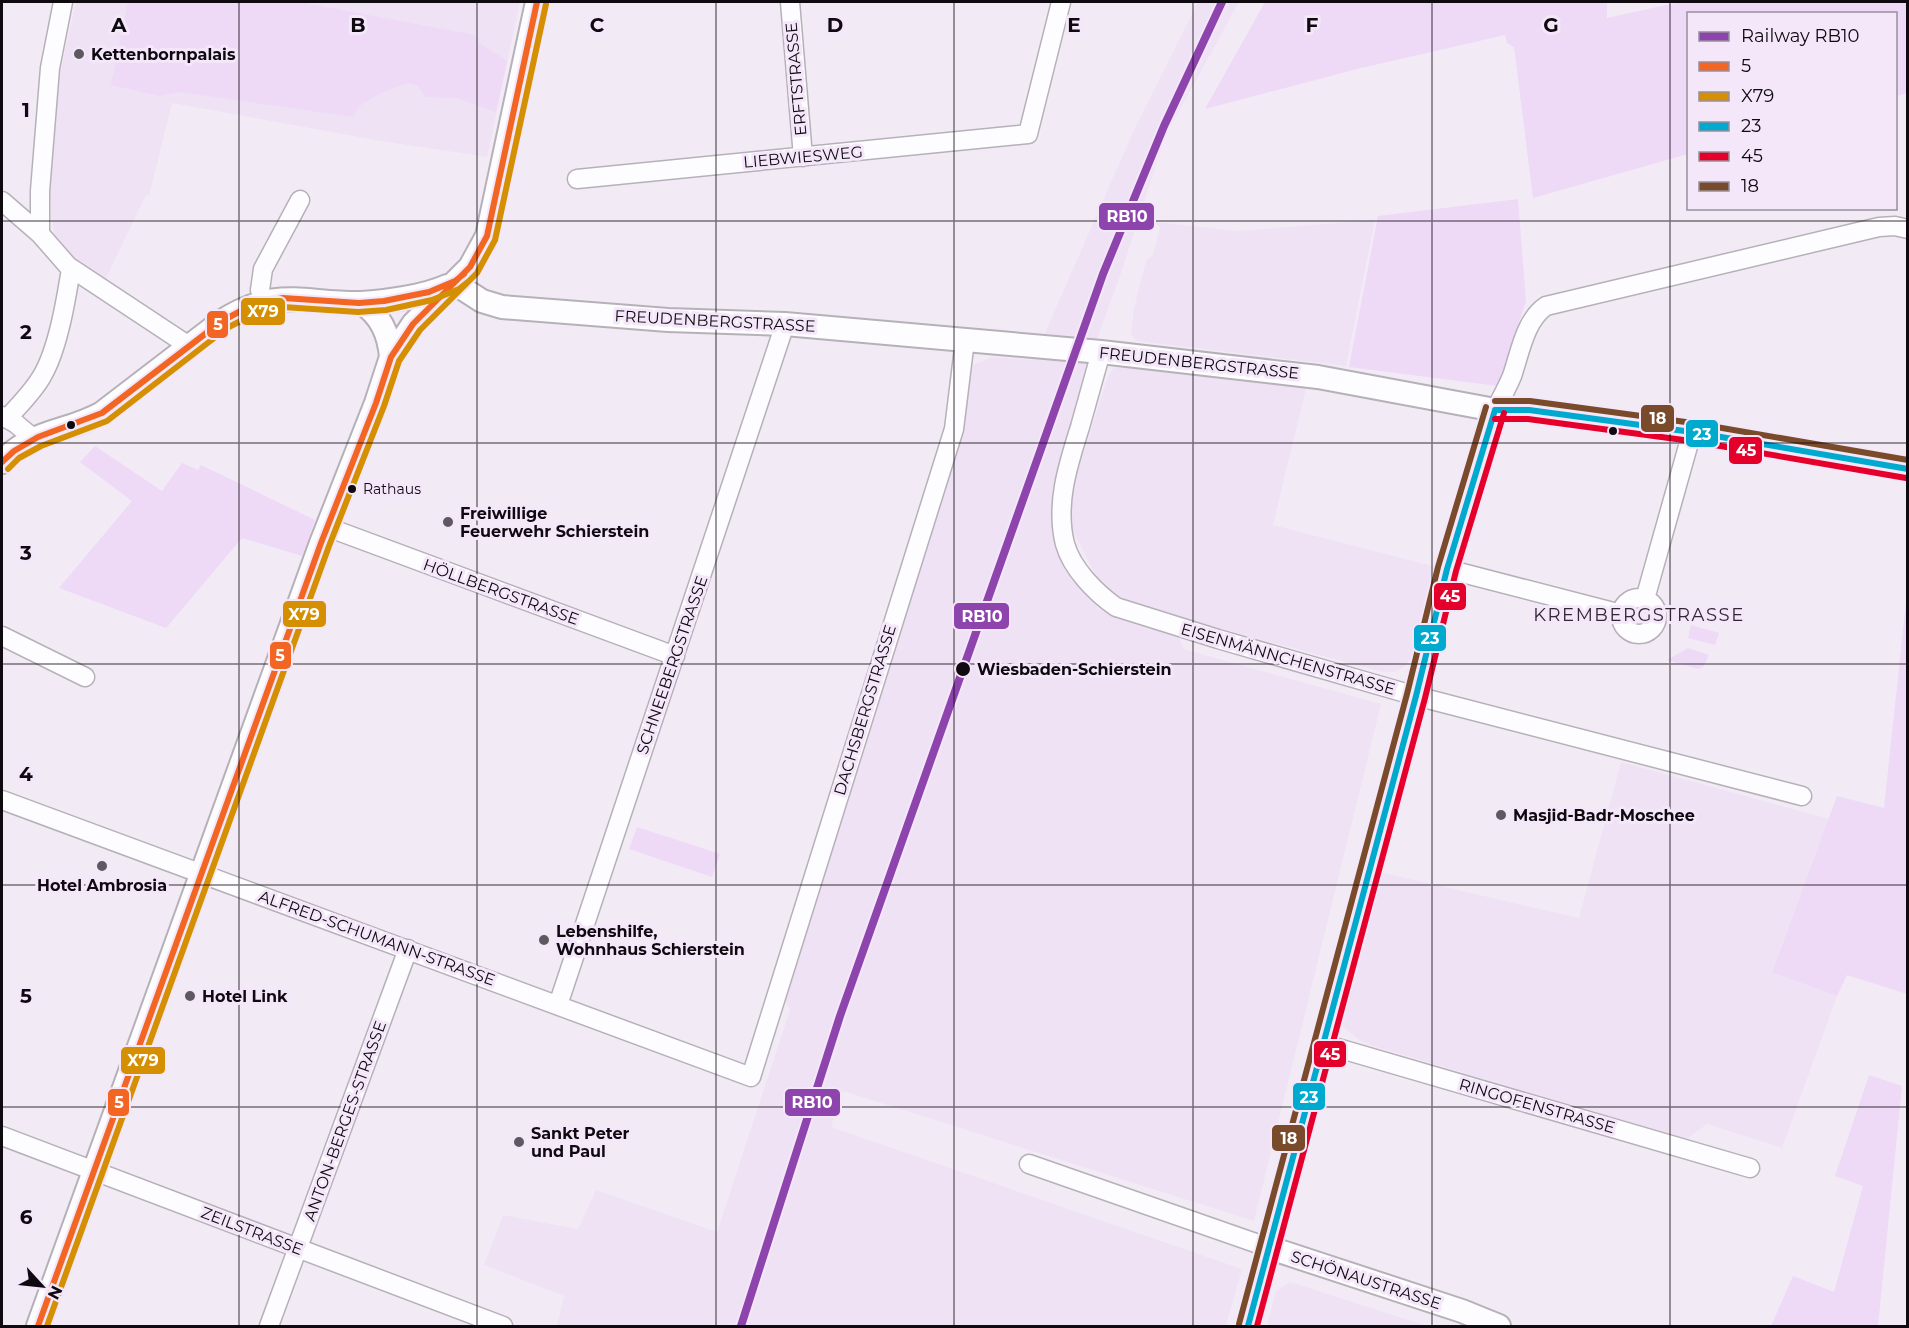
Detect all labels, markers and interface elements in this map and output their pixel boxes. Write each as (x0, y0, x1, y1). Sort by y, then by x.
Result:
legend (1687, 12, 1897, 210)
text: A (110, 13, 127, 37)
text: B (350, 13, 366, 37)
text: C (590, 13, 605, 37)
text: D (827, 13, 843, 37)
text: E (1067, 13, 1081, 37)
text: F (1306, 13, 1319, 37)
text: G (1543, 13, 1559, 37)
street label: ERFTSTRASSE (782, 21, 810, 137)
text: Railway RB10 (1741, 25, 1859, 47)
place label: Kettenbornpalais (91, 45, 236, 64)
marker: Kettenbornpalais (72, 47, 86, 61)
text: 5 (1741, 55, 1751, 77)
text: X79 (1741, 85, 1774, 107)
text: 1 (22, 98, 30, 122)
text: 23 (1741, 115, 1761, 137)
street label: LIEBWIESWEG (742, 142, 864, 172)
text: 45 (1741, 145, 1763, 167)
text: 18 (1741, 175, 1759, 197)
line badge: RB10 (1098, 202, 1155, 231)
text: RB10 (1106, 207, 1148, 226)
line badge: X79 (240, 297, 286, 326)
text: X79 (247, 302, 279, 321)
street label: FREUDENBERGSTRASSE (614, 306, 816, 336)
line badge: 5 (206, 310, 229, 339)
text: 5 (213, 315, 223, 334)
text: 2 (20, 320, 32, 344)
street label: FREUDENBERGSTRASSE (1098, 343, 1300, 383)
line badge: 18 (1640, 404, 1675, 433)
text: 18 (1650, 409, 1666, 428)
unlabelled marker (65, 419, 77, 431)
line badge: 23 (1685, 419, 1719, 448)
unlabelled marker (1607, 425, 1619, 437)
text: 23 (1693, 425, 1711, 444)
line badge: 45 (1728, 436, 1763, 465)
text: 45 (1736, 441, 1757, 460)
place label: Rathaus (363, 480, 421, 498)
marker: Rathaus (346, 483, 358, 495)
place label: Freiwillige Feuerwehr Schierstein (460, 504, 649, 541)
marker: Freiwillige Feuerwehr Schierstein (441, 515, 455, 529)
text: 3 (19, 541, 32, 565)
street label: HÖLLBERGSTRASSE (421, 554, 582, 629)
street label: SCHNEEBERGSTRASSE (632, 573, 712, 757)
line badge: 45 (1433, 582, 1467, 611)
text: 45 (1440, 587, 1461, 606)
line badge: X79 (282, 600, 327, 628)
line badge: RB10 (953, 602, 1010, 630)
district label: KREMBERGSTRASSE (1533, 604, 1745, 626)
text: X79 (288, 605, 320, 624)
text: RB10 (961, 607, 1003, 626)
street label: EISENMÄNNCHENSTRASSE (1179, 618, 1398, 699)
street label: DACHSBERGSTRASSE (830, 622, 900, 798)
line badge: 23 (1413, 624, 1447, 652)
text: 23 (1421, 629, 1439, 648)
line badge: 5 (269, 641, 292, 670)
text: 5 (275, 646, 285, 665)
marker: Wiesbaden-Schierstein (954, 660, 972, 678)
place label: Wiesbaden-Schierstein (977, 660, 1172, 679)
text: 4 (19, 762, 33, 786)
place label: Masjid-Badr-Moschee (1513, 806, 1695, 825)
marker: Masjid-Badr-Moschee (1494, 808, 1508, 822)
marker: Hotel Ambrosia (95, 859, 109, 873)
place label: Hotel Ambrosia (37, 876, 167, 895)
street label: ALFRED-SCHUMANN-STRASSE (256, 886, 498, 990)
place label: Lebenshilfe, Wohnhaus Schierstein (556, 922, 745, 959)
marker: Lebenshilfe, Wohnhaus Schierstein (537, 933, 551, 947)
text: 5 (20, 984, 32, 1008)
place label: Hotel Link (202, 987, 288, 1006)
marker: Hotel Link (183, 989, 197, 1003)
street label: ANTON-BERGES-STRASSE (300, 1018, 390, 1224)
line badge: 45 (1313, 1040, 1347, 1068)
text: 45 (1320, 1045, 1341, 1064)
line badge: X79 (120, 1046, 166, 1075)
text: X79 (127, 1051, 159, 1070)
street label: RINGOFENSTRASSE (1457, 1075, 1617, 1137)
line badge: 23 (1292, 1082, 1326, 1111)
line badge: 5 (107, 1088, 130, 1117)
line badge: RB10 (784, 1088, 841, 1117)
text: 23 (1300, 1088, 1318, 1107)
text: 5 (114, 1093, 124, 1112)
text: RB10 (791, 1093, 833, 1112)
place label: Sankt Peter und Paul (531, 1124, 630, 1161)
line badge: 18 (1271, 1124, 1306, 1152)
text: 18 (1281, 1129, 1297, 1148)
marker: Sankt Peter und Paul (512, 1135, 526, 1149)
street label: ZEILSTRASSE (198, 1203, 306, 1259)
text: 6 (20, 1205, 33, 1229)
street label: SCHÖNAUSTRASSE (1288, 1246, 1444, 1313)
north arrow (12, 1256, 72, 1316)
text: N (44, 1283, 66, 1303)

